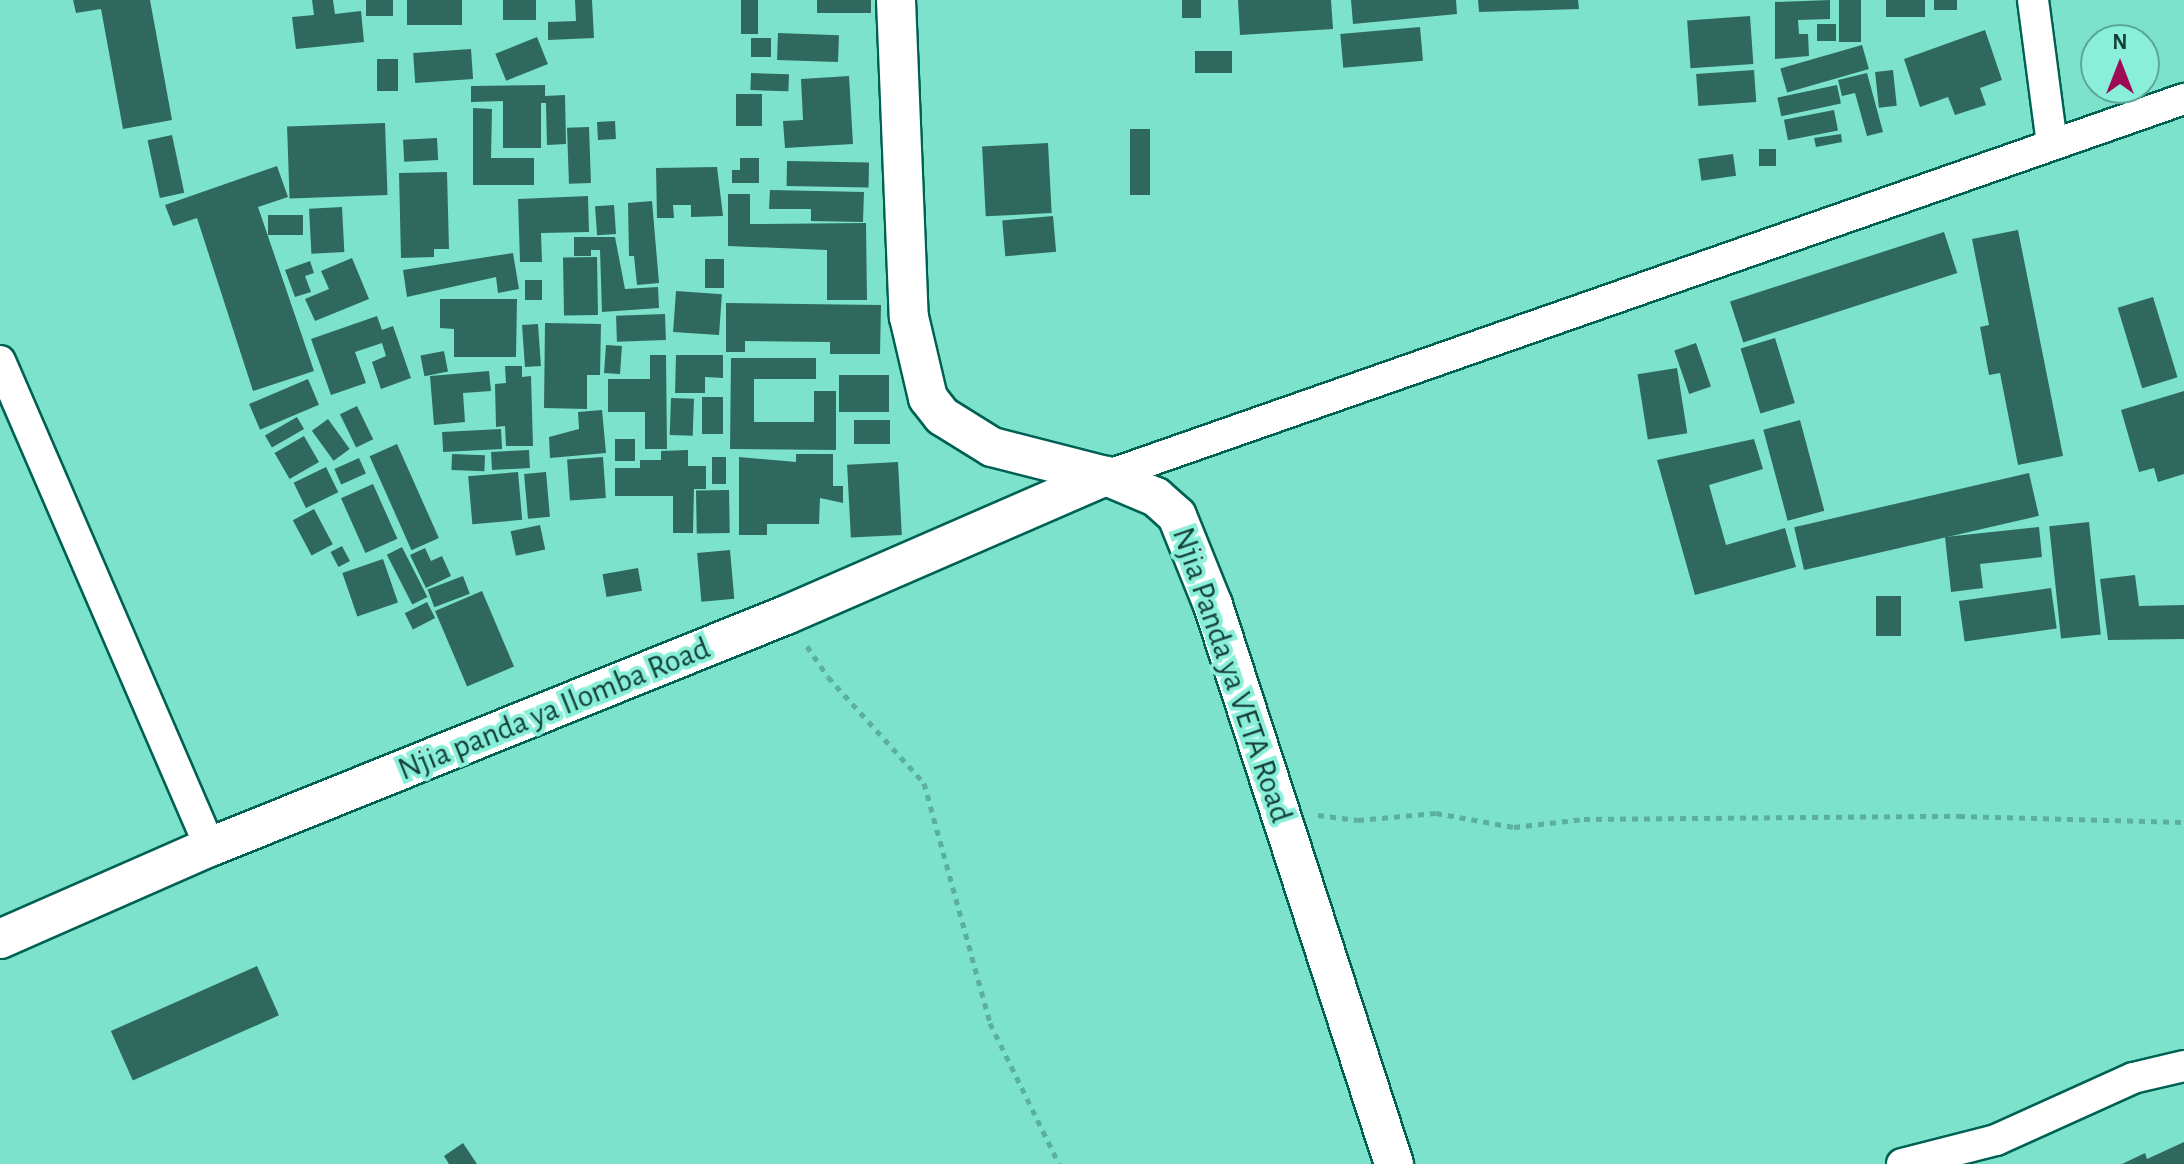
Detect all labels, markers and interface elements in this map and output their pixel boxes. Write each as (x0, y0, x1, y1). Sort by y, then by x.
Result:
north arrow (2080, 24, 2160, 104)
text: N (2112, 31, 2128, 53)
street label: Njia Panda ya VETA Road (1163, 522, 1301, 828)
street label: Njia panda ya Ilomba Road (393, 629, 715, 789)

